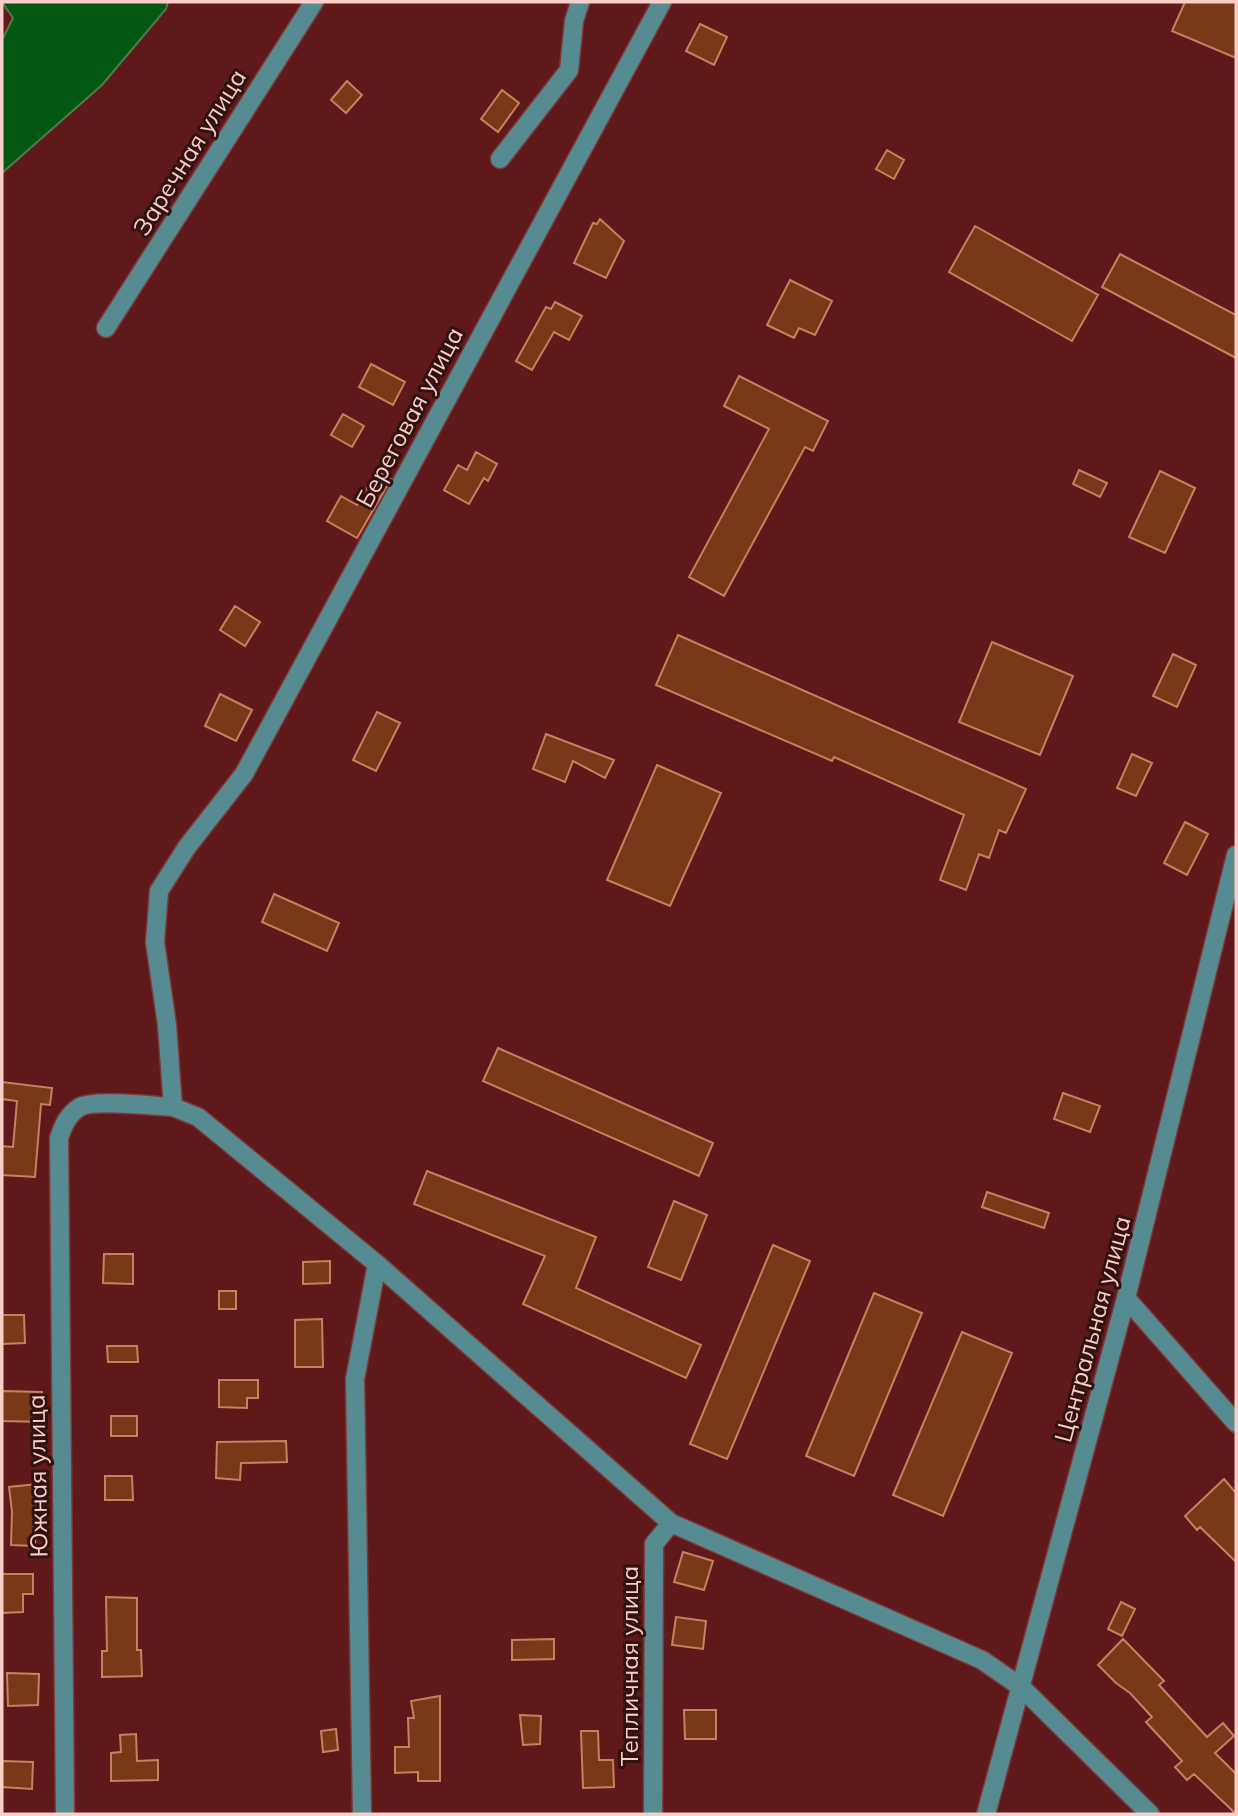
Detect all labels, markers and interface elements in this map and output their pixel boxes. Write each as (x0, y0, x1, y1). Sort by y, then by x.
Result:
street label: Заречная улица (126, 63, 252, 241)
street label: Береговая улица (349, 322, 469, 512)
street label: Центральная улица (1047, 1213, 1137, 1445)
street label: Южная улица (21, 1394, 53, 1558)
street label: Тепличная улица (614, 1566, 644, 1766)

